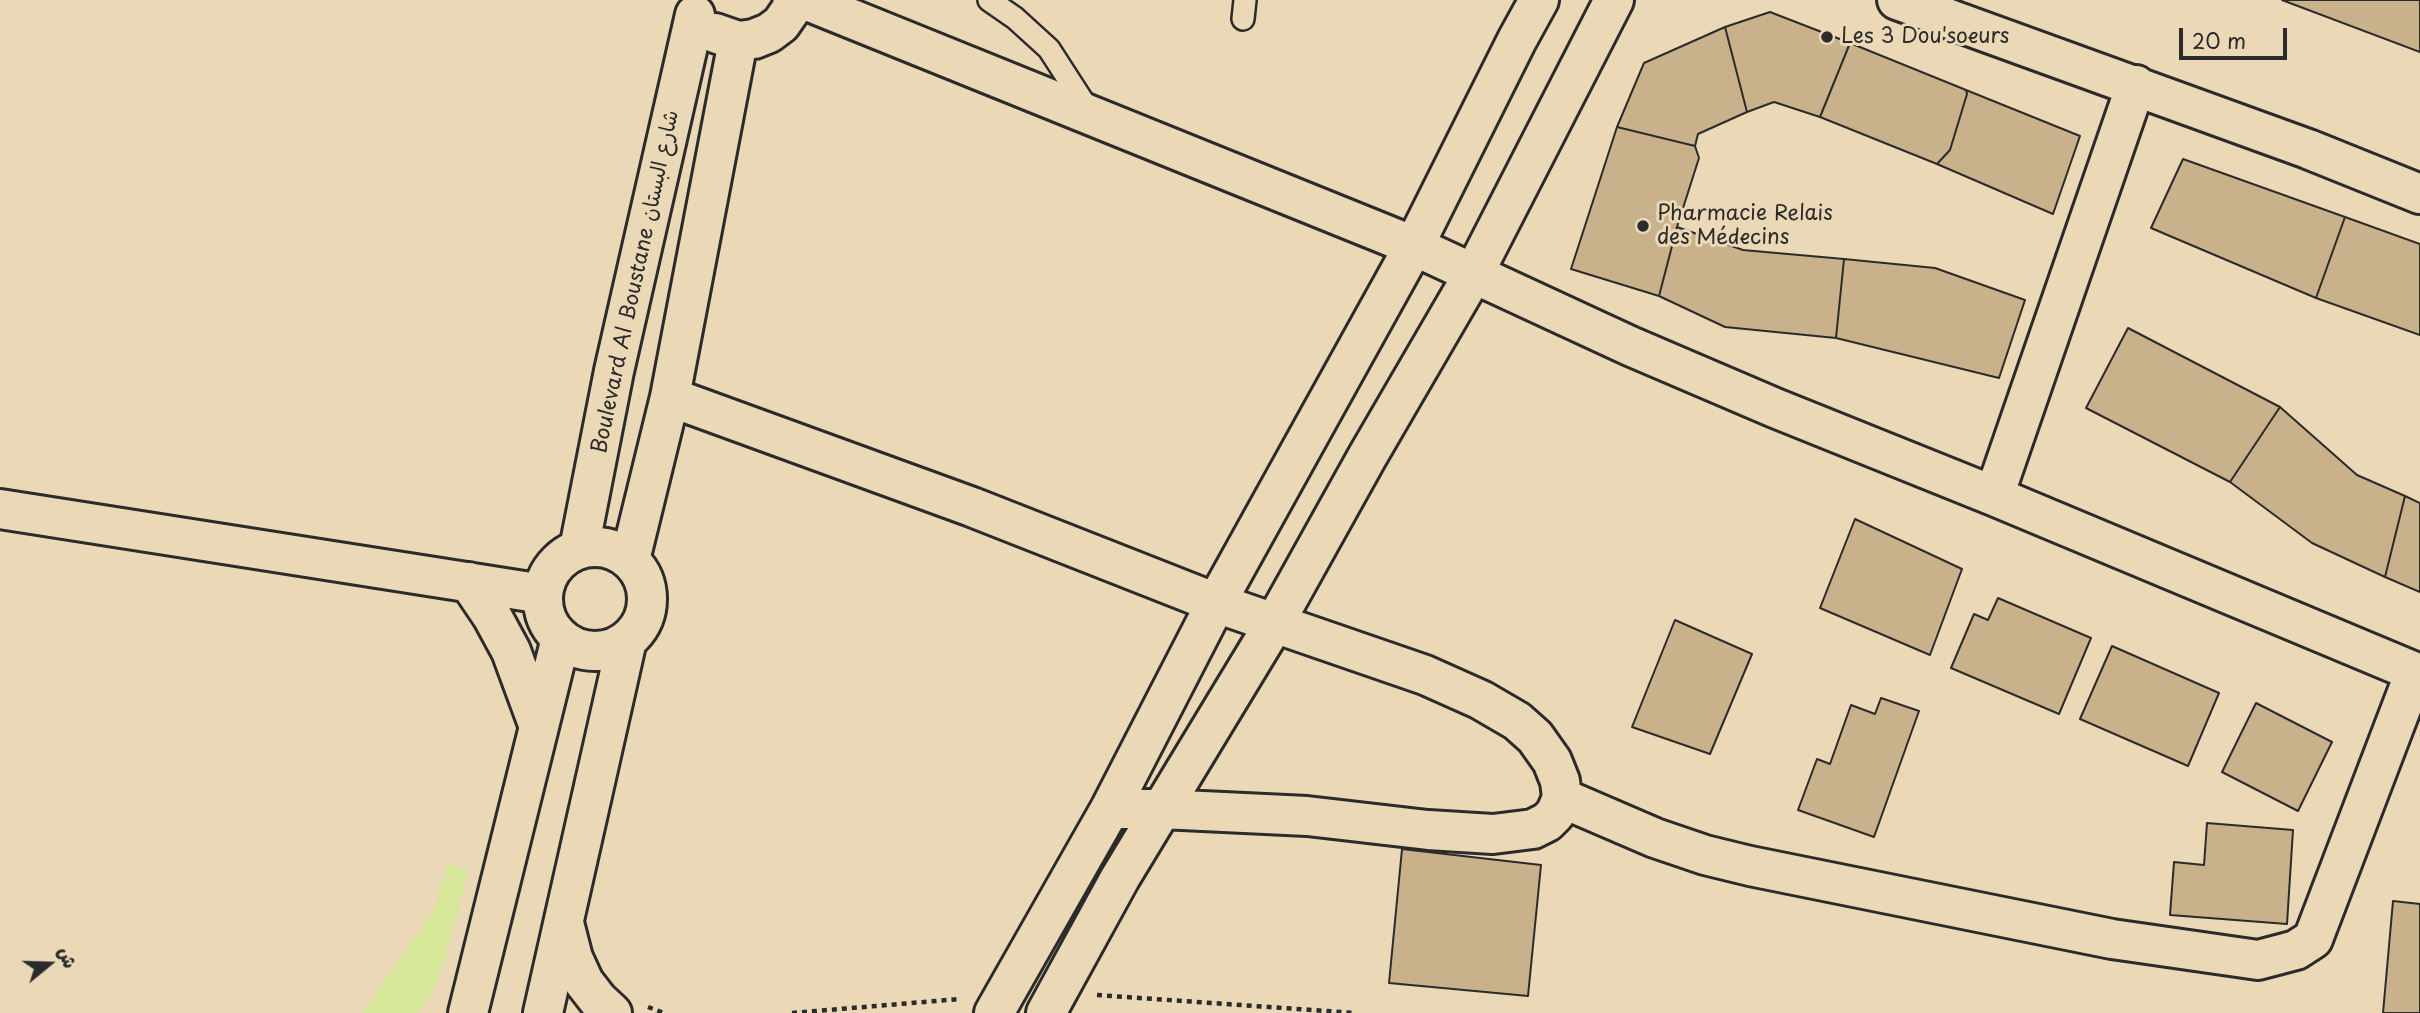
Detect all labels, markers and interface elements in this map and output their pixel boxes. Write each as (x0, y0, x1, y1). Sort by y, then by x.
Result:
scale bar (2182, 14, 2290, 58)
place label: Les 3 Dou'soeurs (1841, 24, 2009, 50)
text: 20 m (2192, 24, 2246, 56)
marker: Les 3 Dou'soeurs (1819, 29, 1835, 45)
street label: Boulevard Al Boustane شارع البستان (587, 108, 685, 456)
place label: Pharmacie Relais des Médecins (1657, 201, 1833, 251)
marker: Pharmacie Relais des Médecins (1635, 218, 1651, 234)
north arrow (14, 929, 84, 999)
text: ش (52, 943, 85, 972)

